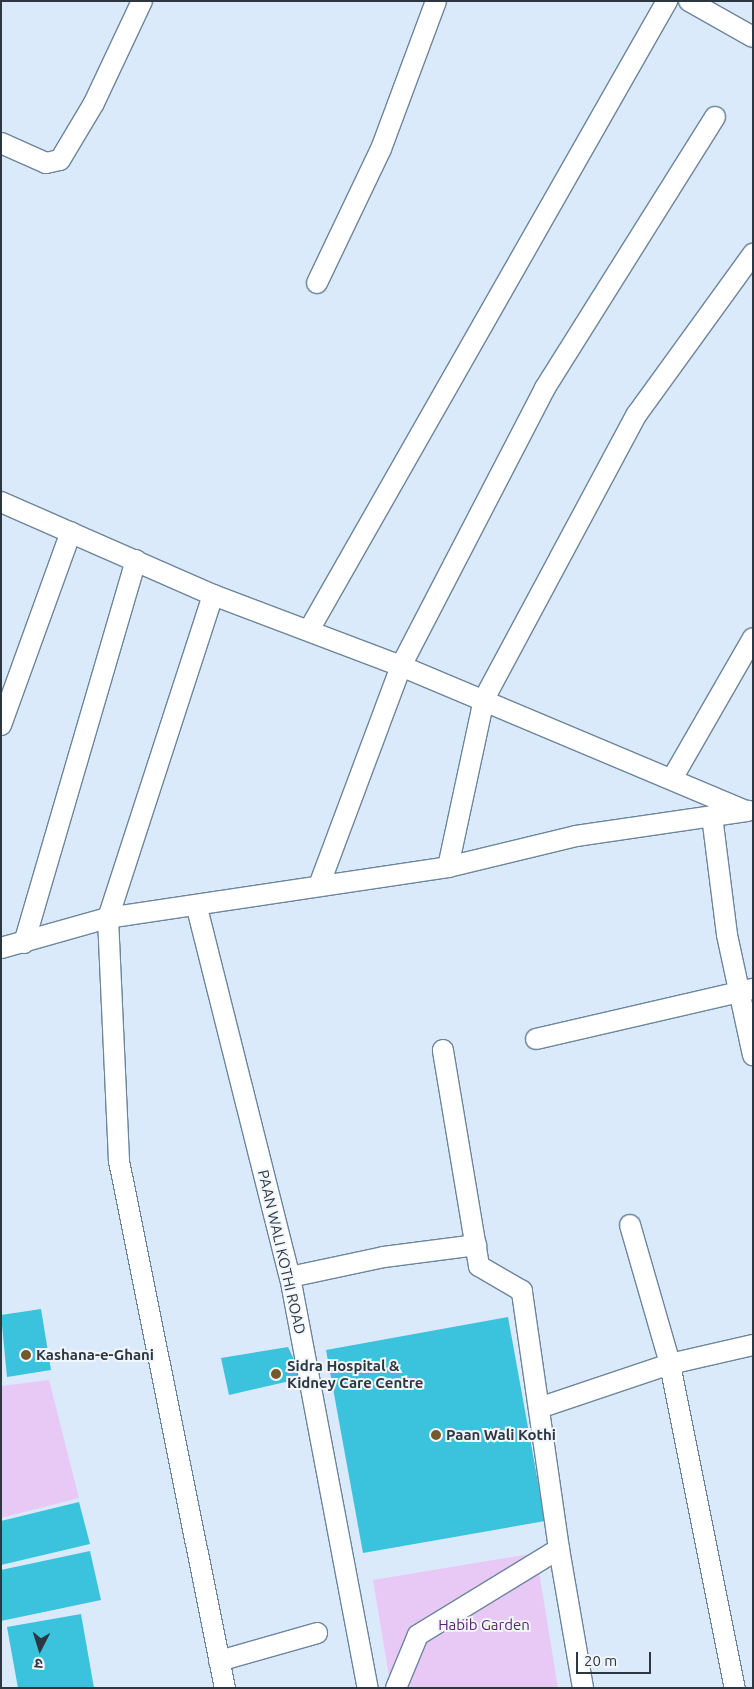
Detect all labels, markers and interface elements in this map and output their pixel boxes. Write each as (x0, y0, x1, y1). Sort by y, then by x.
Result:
street label: PAAN WALI KOTHI ROAD (254, 1168, 310, 1336)
place label: Kashana-e-Ghani (36, 1346, 154, 1364)
marker: Kashana-e-Ghani (20, 1349, 32, 1361)
place label: Sidra Hospital & Kidney Care Centre (287, 1356, 423, 1391)
marker: Sidra Hospital & Kidney Care Centre (269, 1367, 283, 1381)
place label: Paan Wali Kothi (446, 1426, 556, 1444)
marker: Paan Wali Kothi (430, 1429, 442, 1441)
park label: Habib Garden (438, 1616, 530, 1634)
north arrow (15, 1624, 65, 1674)
scale bar (579, 1642, 654, 1674)
text: 20 m (584, 1652, 617, 1669)
text: उ (34, 1656, 43, 1672)

